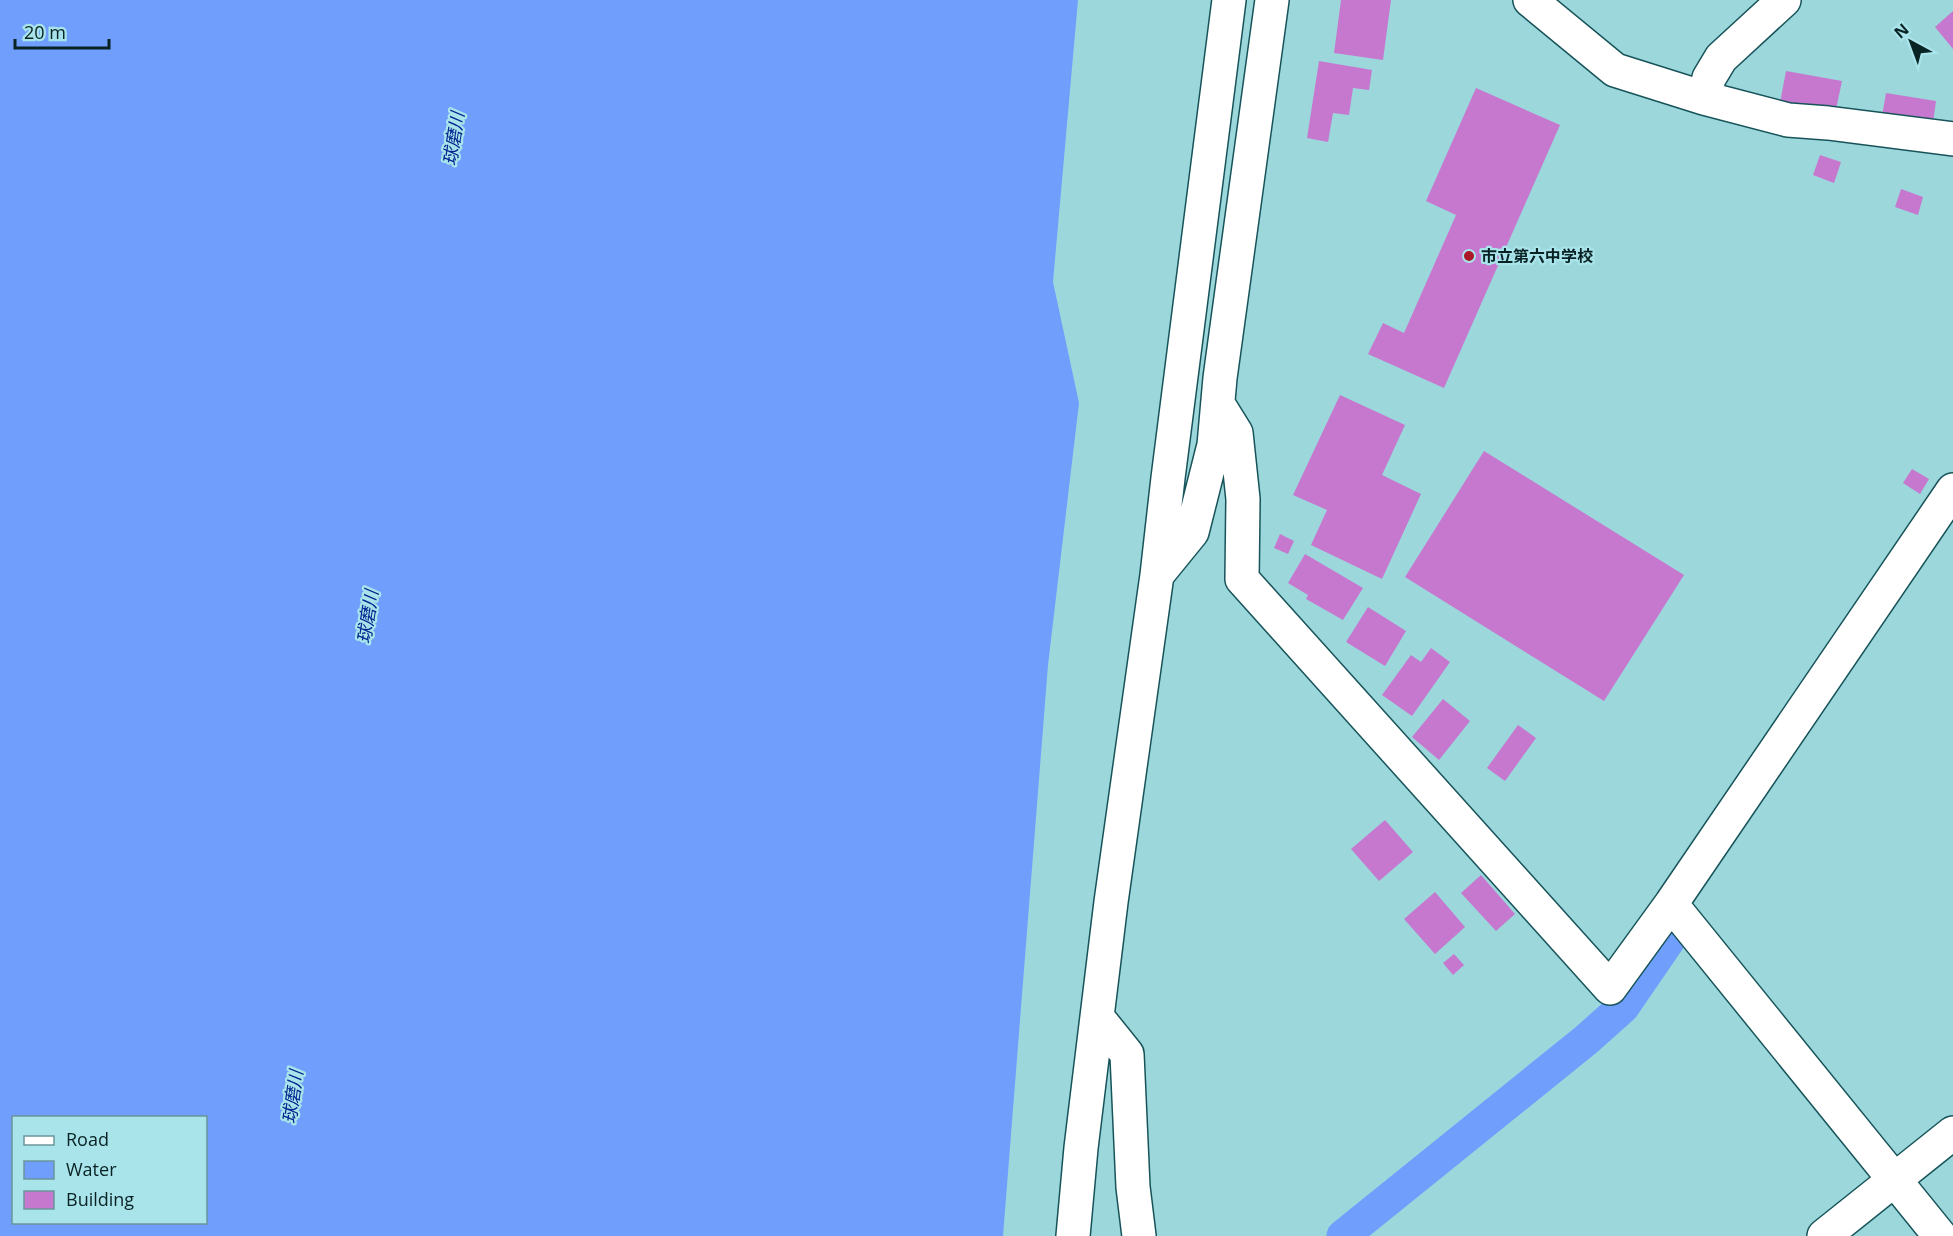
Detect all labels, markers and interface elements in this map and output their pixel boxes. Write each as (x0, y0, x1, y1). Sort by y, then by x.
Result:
scale bar (15, 12, 110, 50)
north arrow (1881, 12, 1941, 72)
text: N (1889, 18, 1913, 43)
text: 20 m (24, 20, 66, 44)
water label: 球磨川 (437, 108, 469, 167)
place label: 市立第六中学校 (1481, 245, 1593, 267)
marker: 市立第六中学校 (1462, 249, 1476, 263)
water label: 球磨川 (351, 586, 383, 645)
water label: 球磨川 (276, 1066, 308, 1125)
legend (12, 1116, 207, 1224)
text: Road (66, 1127, 109, 1151)
text: Water (66, 1157, 117, 1181)
text: Building (66, 1187, 134, 1211)

